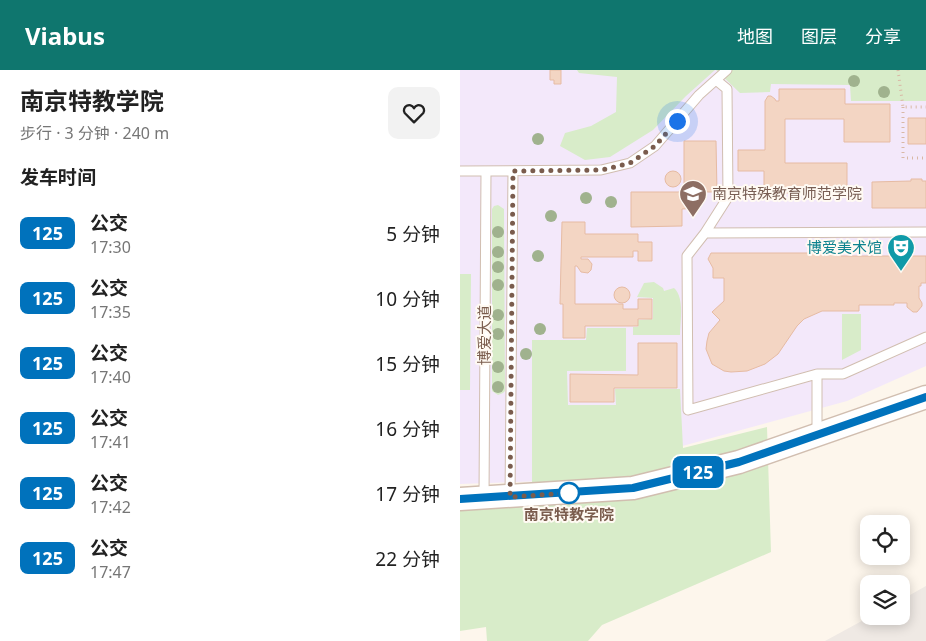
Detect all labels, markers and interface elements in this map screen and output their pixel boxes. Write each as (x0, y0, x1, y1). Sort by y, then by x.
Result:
text: Viabus (25, 19, 105, 52)
text: 地图 (737, 24, 773, 48)
text: 图层 (801, 24, 837, 48)
text: 分享 (865, 24, 901, 48)
text: 南京特教学院 (20, 84, 164, 117)
button: heart (388, 87, 440, 139)
your location (665, 109, 690, 134)
text: 步行 · 3 分钟 · 240 m (20, 122, 169, 144)
text: 发车时间 (20, 164, 96, 190)
school or university icon: 南京特殊教育师范学院 (678, 179, 708, 218)
place label: 南京特殊教育师范学院 (712, 183, 862, 203)
text: 公交 (90, 210, 128, 236)
text: 125 (32, 221, 63, 245)
text: 5 分钟 (386, 221, 440, 247)
theatre icon: 博爱美术馆 (886, 233, 916, 272)
text: 17:30 (90, 236, 131, 258)
place label: 博爱美术馆 (807, 237, 882, 257)
text: 公交 (90, 275, 128, 301)
text: 125 (32, 286, 63, 310)
text: 10 分钟 (375, 286, 440, 312)
text: 17:35 (90, 301, 131, 323)
street label: 博爱大道 (474, 305, 494, 365)
text: 公交 (90, 340, 128, 366)
text: 125 (32, 351, 63, 375)
text: 15 分钟 (375, 351, 440, 377)
text: 17:40 (90, 366, 131, 388)
text: 公交 (90, 405, 128, 431)
text: 125 (32, 416, 63, 440)
text: 16 分钟 (375, 416, 440, 442)
text: 17:41 (90, 431, 131, 453)
line badge: 125 (669, 456, 727, 488)
text: 125 (683, 460, 713, 484)
text: 公交 (90, 470, 128, 496)
text: 125 (32, 481, 63, 505)
text: 17 分钟 (375, 481, 440, 507)
marker: 南京特教学院 (558, 482, 580, 504)
text: 17:42 (90, 496, 131, 518)
place label: 南京特教学院 (524, 504, 614, 524)
map controls (860, 515, 910, 625)
button: locate (860, 515, 910, 565)
text: 公交 (90, 535, 128, 561)
text: 125 (32, 546, 63, 570)
text: 22 分钟 (375, 546, 440, 572)
text: 17:47 (90, 561, 131, 583)
button: layers (860, 575, 910, 625)

